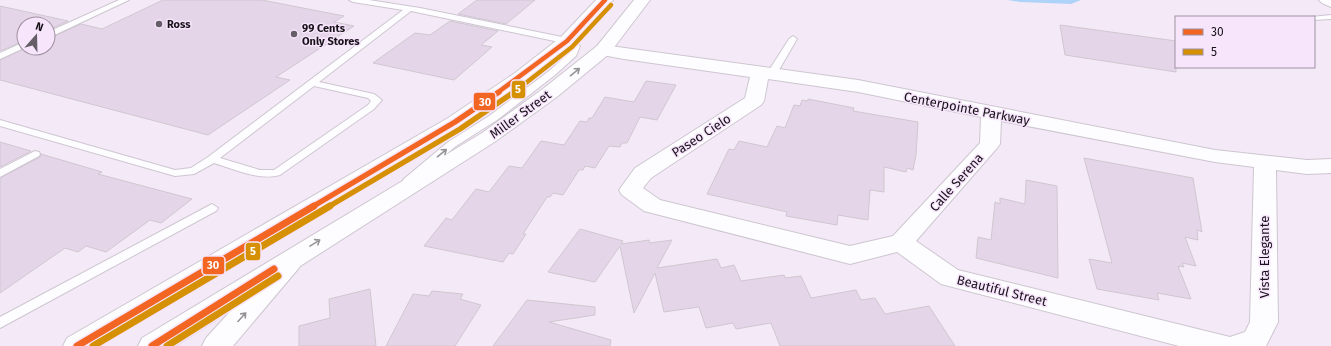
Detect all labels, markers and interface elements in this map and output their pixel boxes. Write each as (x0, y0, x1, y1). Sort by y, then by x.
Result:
north arrow (16, 16, 56, 56)
legend (1175, 16, 1315, 68)
place label: Ross (167, 18, 191, 31)
marker: Ross (154, 19, 164, 29)
text: N (34, 20, 45, 34)
place label: 99 Cents Only Stores (302, 22, 360, 48)
text: 30 (1211, 25, 1224, 39)
marker: 99 Cents Only Stores (289, 29, 299, 39)
text: 5 (1211, 45, 1217, 59)
one-way arrow (570, 68, 581, 77)
line badge: 5 (511, 80, 526, 99)
text: 5 (515, 83, 521, 96)
street label: Miller Street (487, 87, 554, 142)
street label: Centerpointe Parkway (903, 89, 1032, 128)
line badge: 30 (473, 92, 496, 111)
text: 30 (478, 96, 492, 109)
street label: Paseo Cielo (669, 111, 734, 160)
one-way arrow (436, 148, 447, 157)
street label: Calle Serena (926, 150, 986, 214)
street label: Vista Elegante (1257, 216, 1272, 298)
one-way arrow (309, 239, 321, 247)
line badge: 5 (245, 242, 261, 261)
text: 5 (250, 245, 256, 258)
line badge: 30 (202, 256, 225, 275)
text: 30 (206, 259, 220, 272)
street label: Beautiful Street (955, 272, 1049, 309)
one-way arrow (237, 312, 247, 322)

